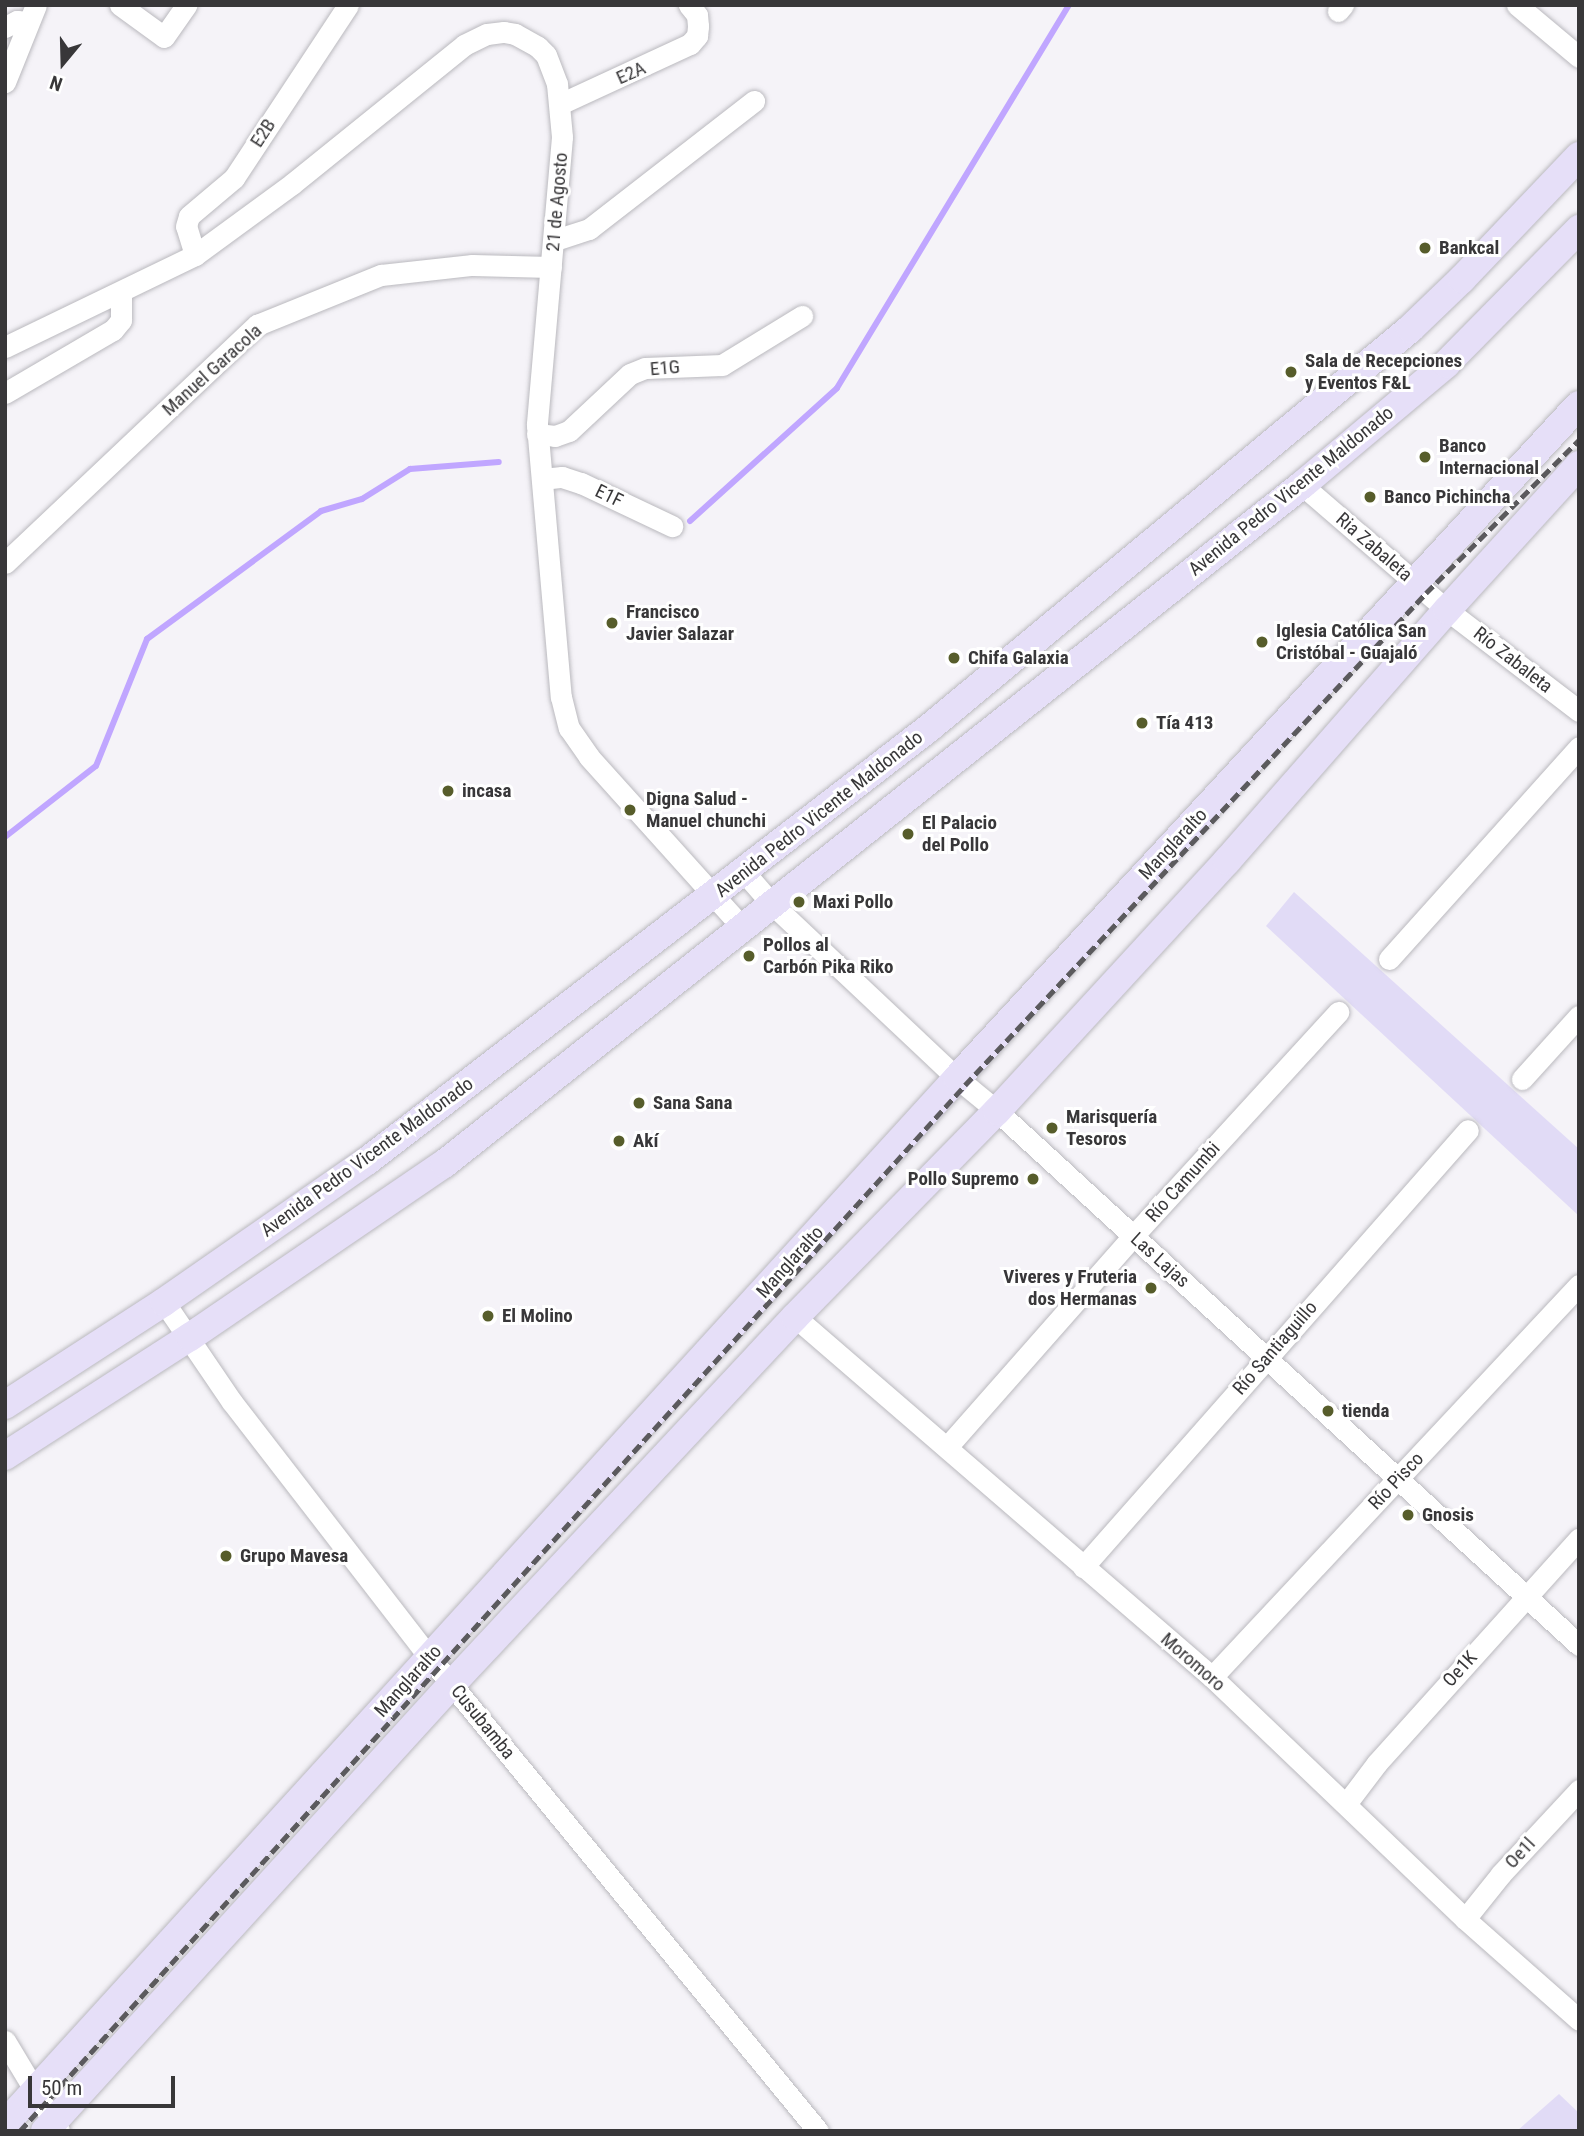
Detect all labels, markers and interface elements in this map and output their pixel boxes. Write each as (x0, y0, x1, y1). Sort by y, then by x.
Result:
north arrow (28, 28, 98, 98)
street label: E2A (613, 57, 649, 89)
text: N (47, 71, 65, 96)
street label: E2B (245, 115, 281, 151)
street label: 21 de Agosto (541, 152, 573, 252)
place label: Bankcal (1439, 237, 1499, 259)
marker: Bankcal (1417, 240, 1433, 256)
street label: Manuel Garacola (158, 319, 266, 421)
place label: Sala de Recepciones y Eventos F&L (1305, 350, 1462, 394)
street label: E1G (649, 355, 681, 381)
marker: Sala de Recepciones y Eventos F&L (1283, 364, 1299, 380)
street label: Avenida Pedro Vicente Maldonado (1184, 401, 1398, 581)
place label: Banco Internacional (1439, 435, 1539, 479)
marker: Banco Internacional (1417, 449, 1433, 465)
street label: E1F (591, 480, 627, 512)
place label: Banco Pichincha (1384, 486, 1510, 508)
marker: Banco Pichincha (1362, 489, 1378, 505)
street label: Ria Zabaleta (1331, 508, 1417, 586)
place label: Francisco Javier Salazar (626, 601, 734, 645)
marker: Francisco Javier Salazar (604, 615, 620, 631)
place label: Iglesia Católica San Cristóbal - Guajaló (1276, 620, 1426, 664)
street label: Río Zabaleta (1469, 622, 1557, 698)
marker: Iglesia Católica San Cristóbal - Guajaló (1254, 634, 1270, 650)
place label: Chifa Galaxia (968, 647, 1069, 669)
marker: Chifa Galaxia (946, 650, 962, 666)
place label: Tía 413 (1156, 712, 1213, 734)
marker: Tía 413 (1134, 715, 1150, 731)
street label: Avenida Pedro Vicente Maldonado (711, 726, 927, 902)
place label: incasa (462, 780, 511, 802)
marker: incasa (440, 783, 456, 799)
place label: Digna Salud - Manuel chunchi (646, 788, 766, 832)
marker: Digna Salud - Manuel chunchi (620, 800, 640, 820)
street label: Manglaralto (1134, 804, 1212, 884)
place label: El Palacio del Pollo (922, 812, 997, 856)
marker: El Palacio del Pollo (900, 826, 916, 842)
place label: Maxi Pollo (813, 891, 893, 913)
marker: Maxi Pollo (791, 894, 807, 910)
place label: Pollos al Carbón Pika Riko (763, 934, 893, 978)
marker: Pollos al Carbón Pika Riko (741, 948, 757, 964)
street label: Avenida Pedro Vicente Maldonado (256, 1072, 478, 1242)
place label: Sana Sana (653, 1092, 732, 1114)
marker: Sana Sana (631, 1095, 647, 1111)
place label: Marisquería Tesoros (1066, 1106, 1157, 1150)
marker: Marisquería Tesoros (1044, 1120, 1060, 1136)
place label: Akí (633, 1130, 658, 1152)
marker: Akí (611, 1133, 627, 1149)
street label: Río Camumbi (1141, 1137, 1225, 1227)
place label: Pollo Supremo (908, 1168, 1019, 1190)
marker: Pollo Supremo (1025, 1171, 1041, 1187)
street label: Manglaralto (752, 1221, 828, 1303)
street label: Las Lajas (1126, 1228, 1194, 1292)
place label: Viveres y Fruteria dos Hermanas (1003, 1266, 1137, 1310)
marker: Viveres y Fruteria dos Hermanas (1143, 1280, 1159, 1296)
street label: Río Santiaguillo (1228, 1296, 1322, 1400)
place label: El Molino (502, 1305, 573, 1327)
marker: El Molino (480, 1308, 496, 1324)
place label: tienda (1342, 1400, 1389, 1422)
marker: tienda (1320, 1403, 1336, 1419)
street label: Río Pisco (1364, 1448, 1428, 1514)
place label: Gnosis (1422, 1504, 1474, 1526)
marker: Gnosis (1400, 1507, 1416, 1523)
place label: Grupo Mavesa (240, 1545, 348, 1567)
marker: Grupo Mavesa (218, 1548, 234, 1564)
street label: Moromoro (1156, 1628, 1230, 1696)
street label: Manglaralto (370, 1640, 446, 1722)
street label: Oe1K (1438, 1646, 1482, 1692)
street label: Cusubamba (446, 1680, 520, 1764)
street label: Oe1l (1500, 1833, 1540, 1873)
scale bar (32, 2062, 178, 2106)
text: 50 m (41, 2076, 82, 2100)

